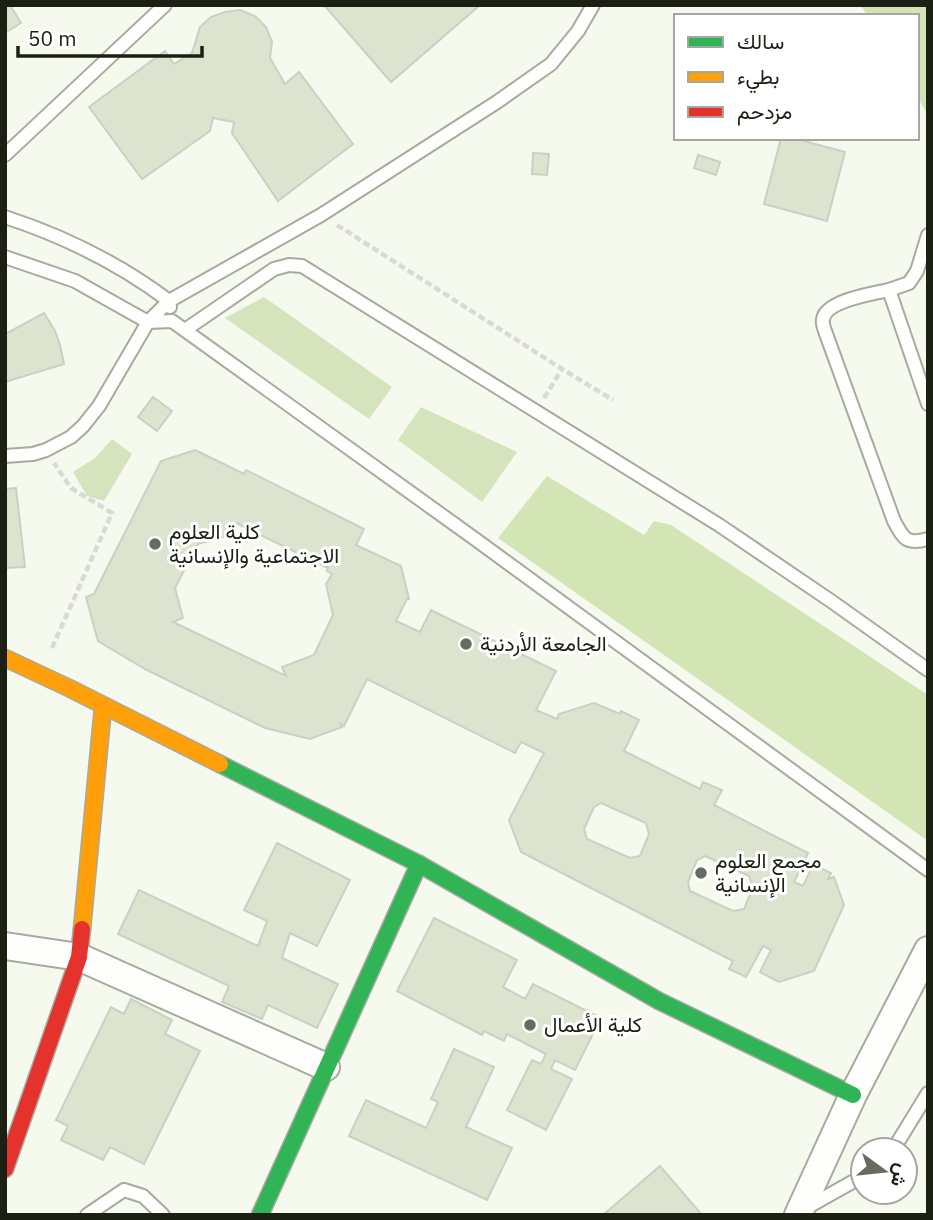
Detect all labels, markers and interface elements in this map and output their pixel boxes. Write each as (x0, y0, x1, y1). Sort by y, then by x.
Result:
scale bar (18, 14, 201, 58)
legend (674, 14, 919, 140)
text: 50 m (28, 24, 77, 52)
text: سالك (737, 27, 784, 55)
text: بطيء (737, 62, 780, 94)
text: مزدحم (737, 97, 792, 126)
place label: كلية العلوم الاجتماعية والإنسانية (169, 517, 339, 570)
marker: كلية العلوم الاجتماعية والإنسانية (147, 536, 163, 552)
place label: الجامعة الأردنية (480, 629, 607, 657)
marker: الجامعة الأردنية (458, 636, 474, 652)
place label: مجمع العلوم الإنسانية (715, 846, 822, 899)
marker: مجمع العلوم الإنسانية (693, 865, 709, 881)
place label: كلية الأعمال (544, 1010, 642, 1038)
marker: كلية الأعمال (522, 1017, 538, 1033)
north arrow (849, 1136, 919, 1206)
text: ش (886, 1161, 915, 1190)

